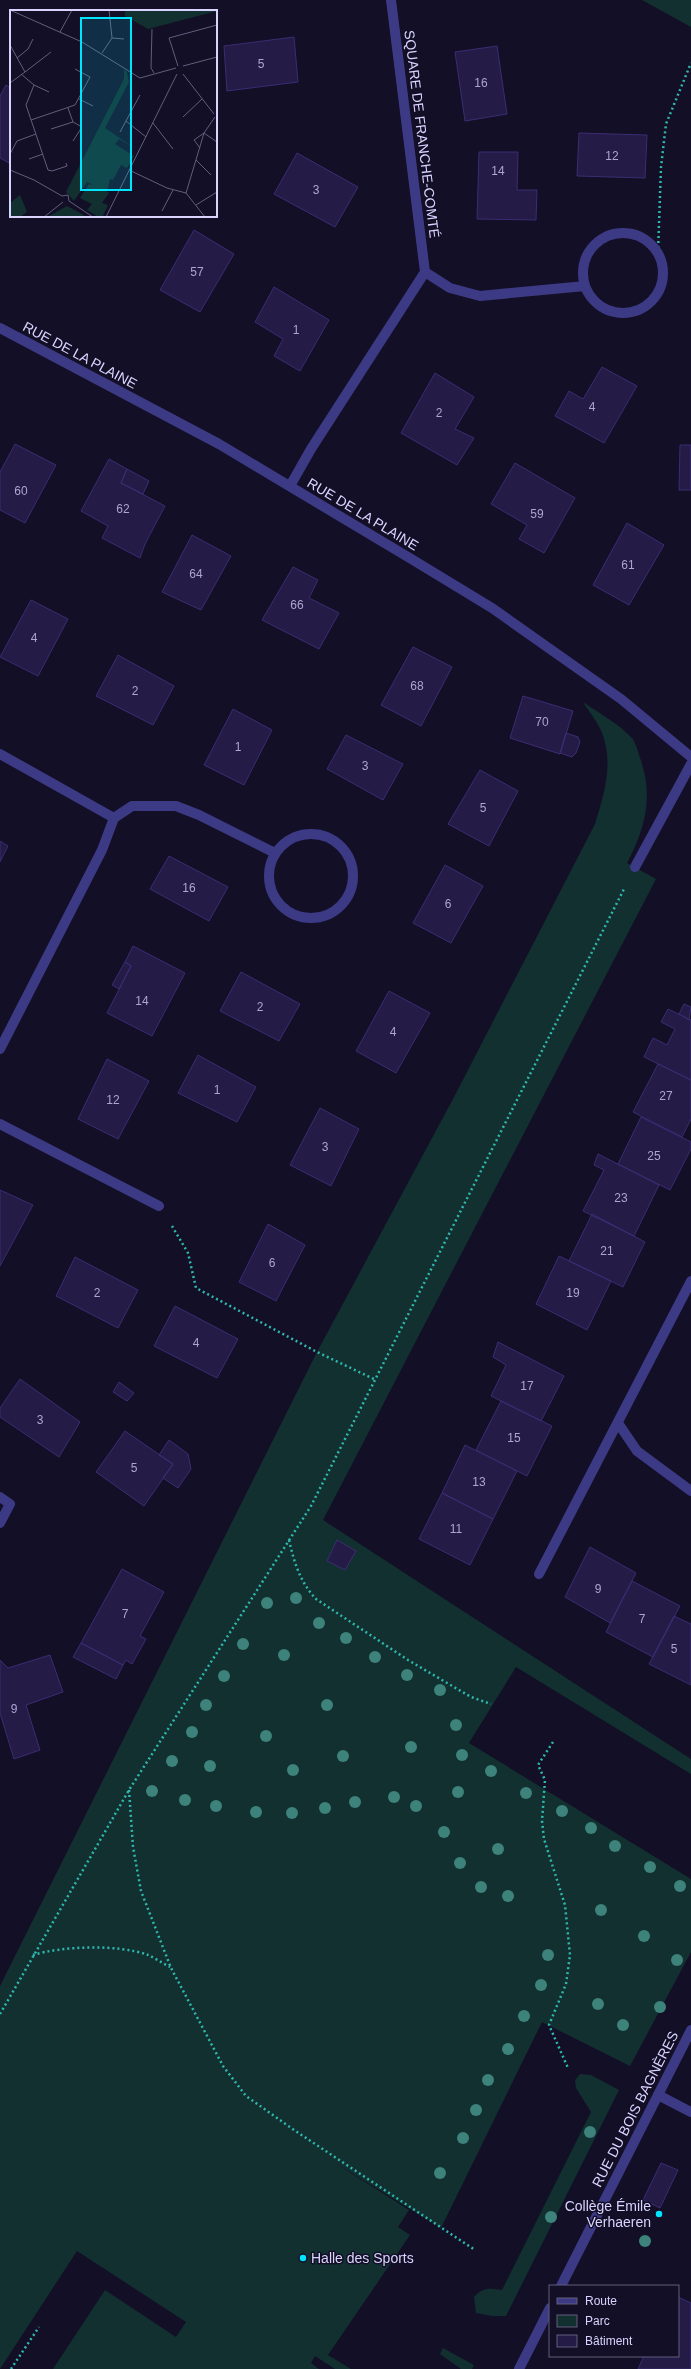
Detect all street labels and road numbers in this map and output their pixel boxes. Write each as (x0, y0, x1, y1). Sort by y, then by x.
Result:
street label: SQUARE DE FRANCHE-COMTÉ (401, 29, 443, 239)
street label: RUE DE LA PLAINE (20, 318, 140, 392)
street label: RUE DE LA PLAINE (305, 474, 421, 554)
street label: RUE DU BOIS BAGNÈRES (589, 2028, 681, 2190)

